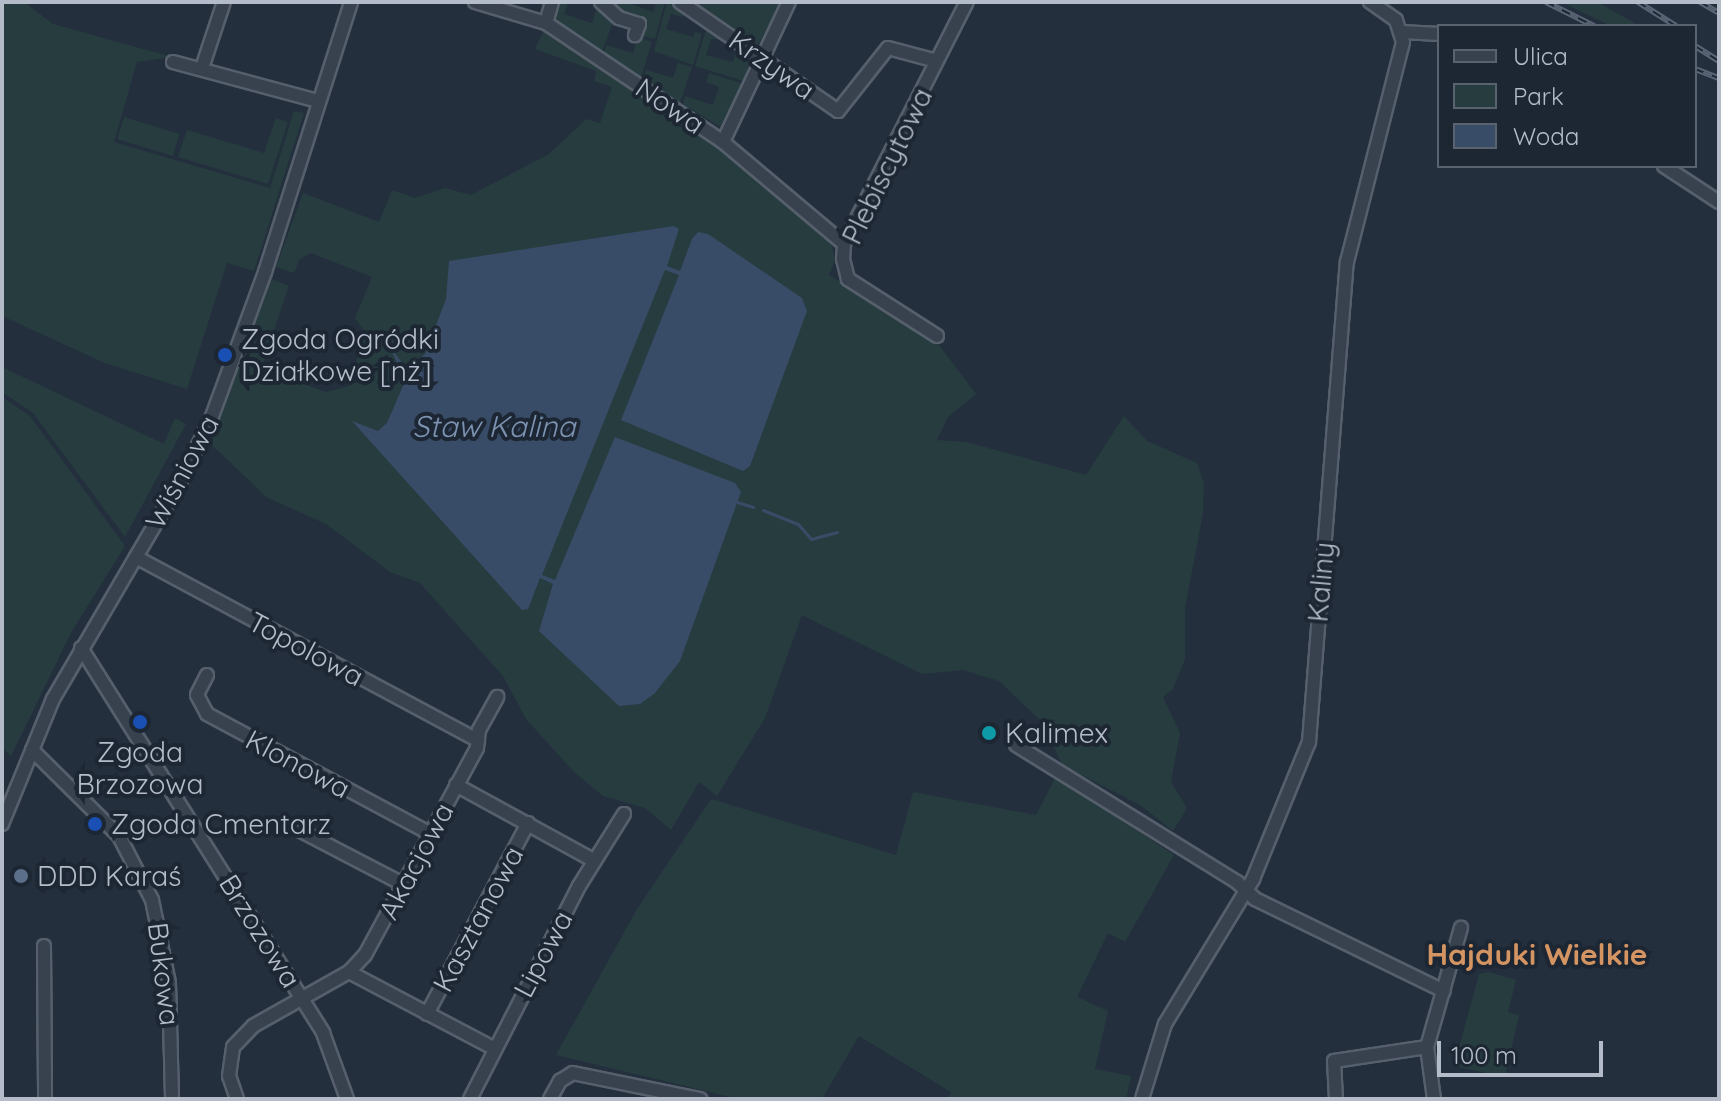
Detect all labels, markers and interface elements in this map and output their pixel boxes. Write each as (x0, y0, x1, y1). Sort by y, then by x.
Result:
street label: Krzywa (723, 23, 821, 107)
legend (1437, 24, 1697, 168)
text: Ulica (1513, 41, 1568, 71)
street label: Nowa (629, 71, 711, 141)
text: Park (1513, 81, 1564, 111)
street label: Plebiscytowa (835, 82, 939, 250)
text: Woda (1513, 121, 1579, 151)
place label: Zgoda Ogródki Działkowe [nż] (241, 322, 439, 388)
marker: Zgoda Ogródki Działkowe [nż] (216, 346, 234, 364)
water label: Staw Kalina (412, 408, 576, 444)
street label: Wiśniowa (138, 410, 226, 534)
street label: Kaliny (1301, 541, 1341, 623)
street label: Topolowa (243, 605, 369, 693)
marker: Zgoda Brzozowa (131, 713, 149, 731)
place label: Kalimex (1005, 716, 1108, 750)
street label: Klonowa (240, 723, 356, 805)
marker: Kalimex (980, 724, 998, 742)
place label: Zgoda Brzozowa (77, 735, 203, 801)
street label: Akacjowa (371, 797, 461, 925)
place label: Zgoda Cmentarz (111, 807, 331, 841)
marker: Zgoda Cmentarz (86, 815, 104, 833)
street label: Kasztanowa (426, 840, 530, 998)
place label: DDD Karaś (37, 859, 181, 893)
marker: DDD Karaś (12, 867, 30, 885)
street label: Brzozowa (212, 868, 308, 994)
street label: Lipowa (506, 905, 580, 1003)
street label: Bukowa (141, 921, 187, 1027)
district label: Hajduki Wielkie (1426, 936, 1648, 972)
scale bar (1441, 1025, 1607, 1075)
text: 100 m (1451, 1040, 1517, 1070)

